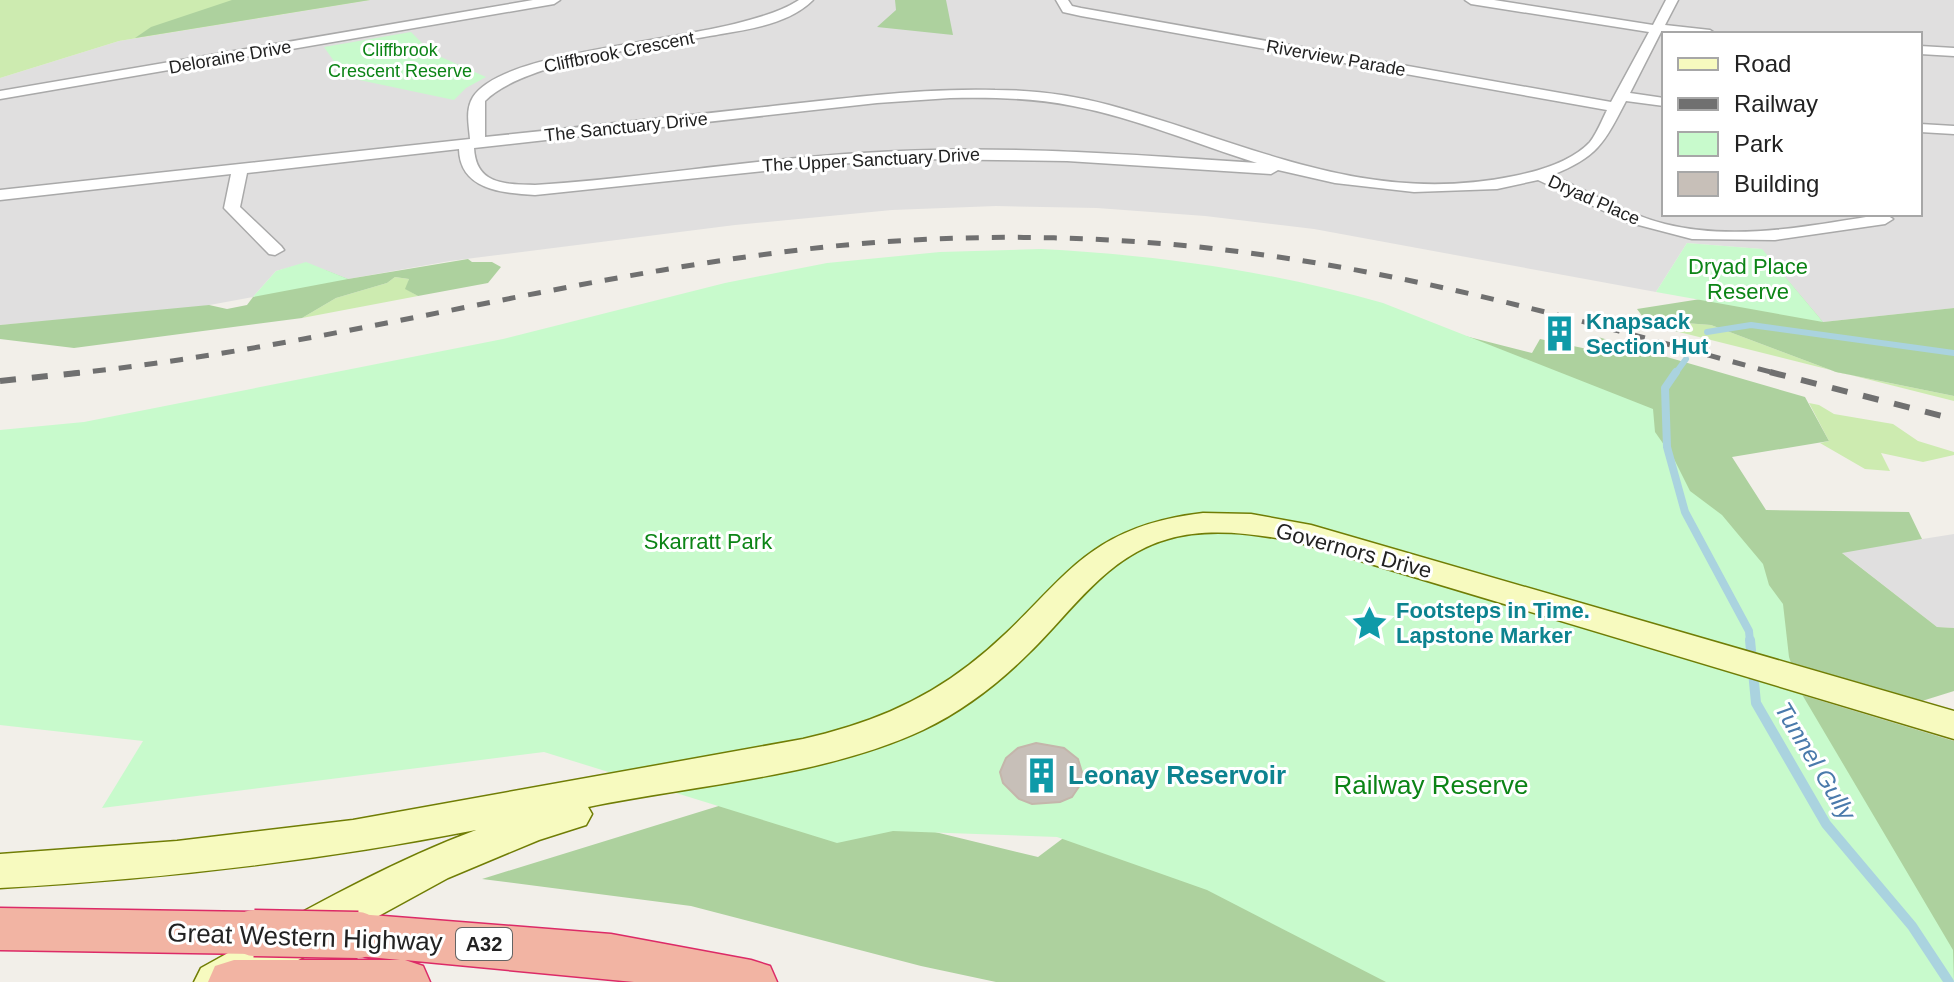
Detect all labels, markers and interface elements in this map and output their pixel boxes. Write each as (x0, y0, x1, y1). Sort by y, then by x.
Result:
street label: Cliffbrook Crescent (542, 28, 696, 76)
legend (1662, 32, 1922, 216)
street label: Deloraine Drive (167, 36, 293, 78)
street label: Riverview Parade (1265, 36, 1407, 80)
park label: Cliffbrook Crescent Reserve (328, 40, 472, 81)
text: Road (1734, 50, 1791, 77)
text: Railway (1734, 90, 1818, 117)
street label: The Sanctuary Drive (543, 108, 709, 146)
text: Park (1734, 130, 1784, 157)
street label: The Upper Sanctuary Drive (762, 144, 980, 176)
text: Building (1734, 170, 1819, 197)
street label: Dryad Place (1545, 171, 1643, 229)
park label: Dryad Place Reserve (1688, 254, 1808, 304)
place label: Knapsack Section Hut (1586, 309, 1709, 359)
building icon: Knapsack Section Hut (1541, 315, 1579, 353)
street label: Governors Drive (1273, 518, 1434, 583)
park label: Skarratt Park (644, 529, 773, 554)
place label: Footsteps in Time. Lapstone Marker (1396, 598, 1590, 648)
place icon: Footsteps in Time. Lapstone Marker (1351, 604, 1389, 642)
water label: Tunnel Gully (1770, 697, 1862, 826)
building icon: Leonay Reservoir (1023, 756, 1061, 794)
place label: Leonay Reservoir (1068, 760, 1286, 790)
park label: Railway Reserve (1333, 770, 1529, 800)
street label: Great Western Highway (167, 917, 443, 957)
road number: A32 (456, 928, 512, 960)

